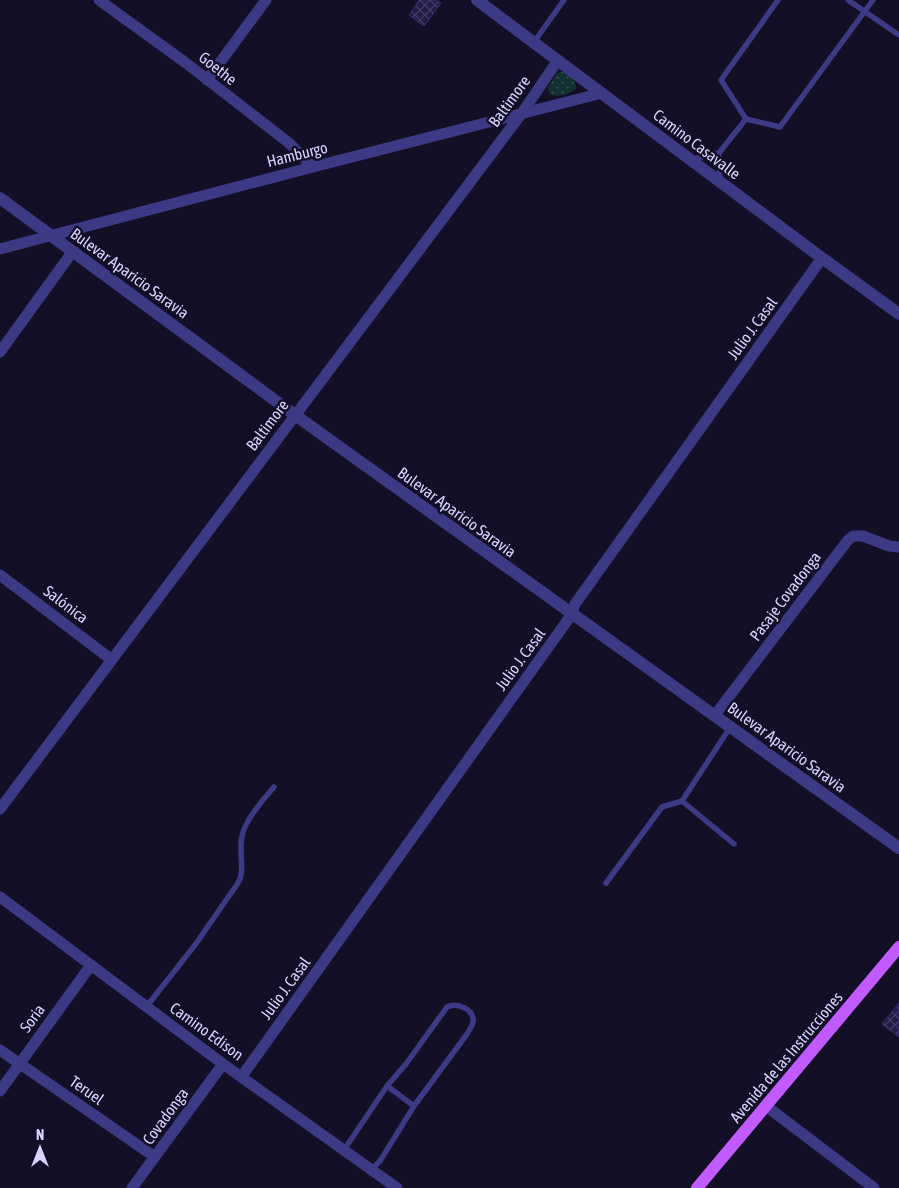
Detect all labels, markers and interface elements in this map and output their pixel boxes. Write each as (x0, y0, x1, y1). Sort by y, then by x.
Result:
street label: Goethe (196, 48, 240, 88)
street label: Baltimore (485, 72, 533, 130)
street label: Camino Casavalle (650, 105, 744, 183)
street label: Hamburgo (265, 138, 329, 171)
street label: Bulevar Aparicio Saravia (67, 224, 193, 323)
street label: Julio J. Casal (723, 293, 781, 363)
street label: Baltimore (242, 396, 292, 454)
street label: Bulevar Aparicio Saravia (394, 463, 520, 562)
street label: Pasaje Covadonga (746, 548, 825, 645)
street label: Salónica (40, 582, 92, 626)
street label: Julio J. Casal (491, 624, 549, 694)
street label: Bulevar Aparicio Saravia (724, 698, 850, 797)
street label: Julio J. Casal (256, 953, 314, 1023)
street label: Avenida de las Instrucciones (726, 988, 846, 1126)
street label: Camino Edison (167, 998, 247, 1064)
street label: Soria (16, 1001, 48, 1035)
street label: Teruel (67, 1072, 108, 1108)
street label: Covadonga (139, 1084, 192, 1148)
north arrow (15, 1123, 65, 1173)
text: N (36, 1127, 44, 1143)

